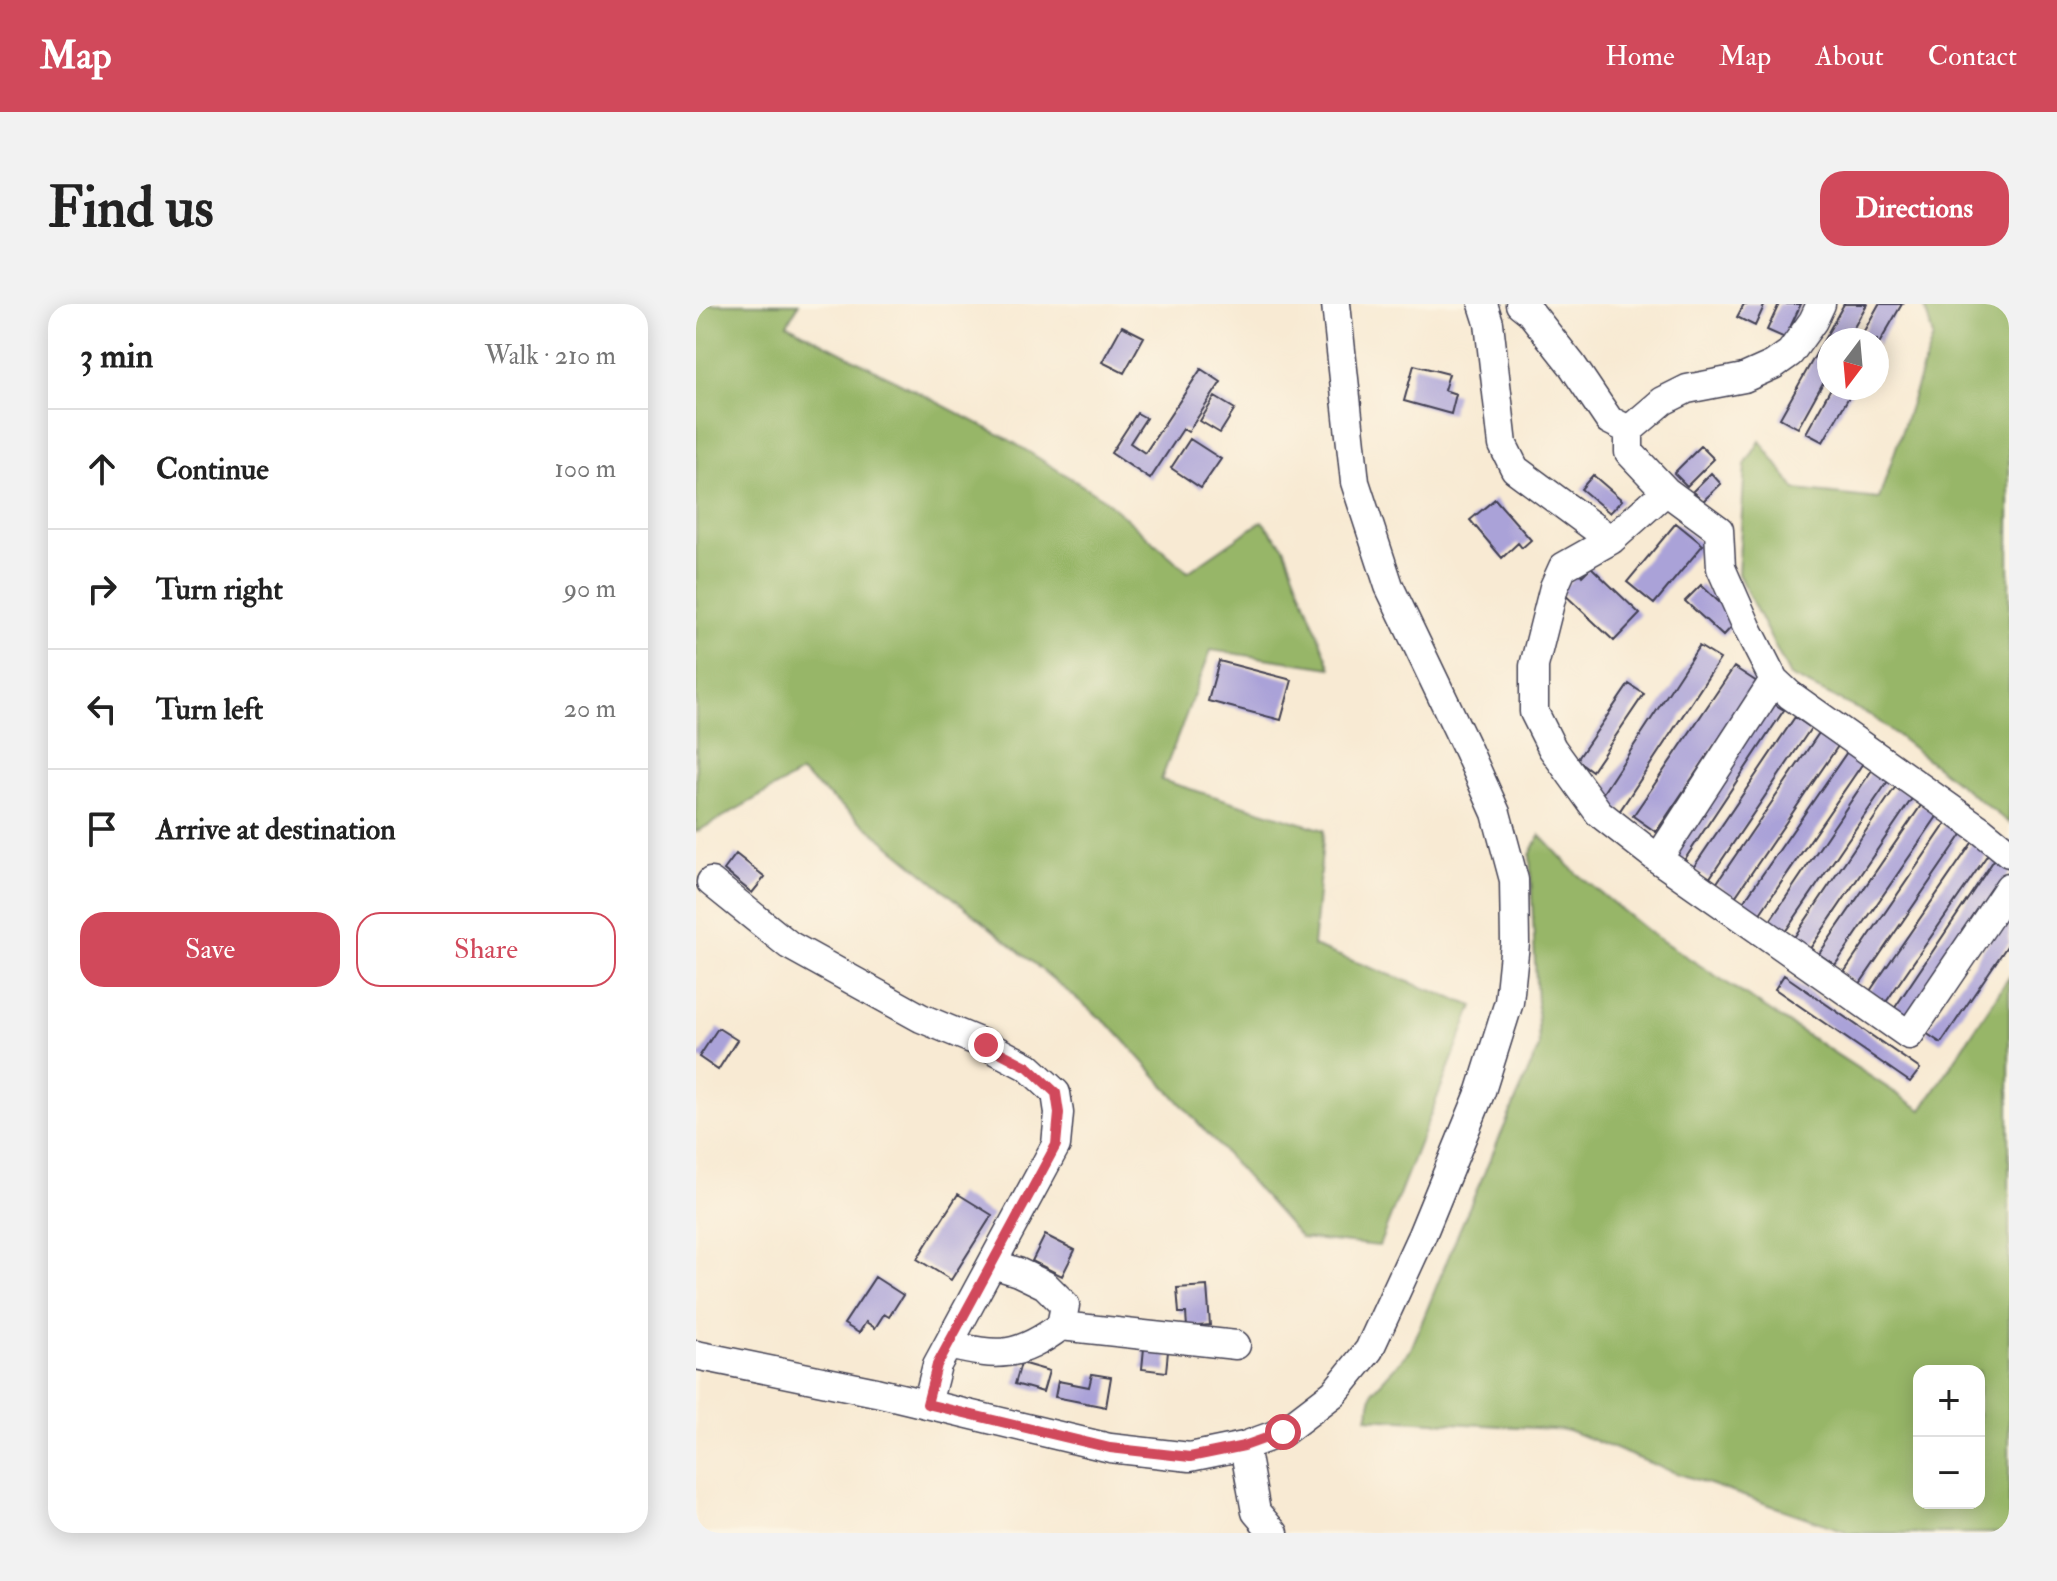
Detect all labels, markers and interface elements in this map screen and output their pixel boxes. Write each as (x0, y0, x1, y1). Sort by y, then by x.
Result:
text: Map (40, 32, 111, 80)
text: Home (1605, 39, 1675, 74)
text: Map (1719, 39, 1771, 74)
text: About (1815, 39, 1884, 74)
text: Contact (1928, 39, 2017, 74)
button: Directions (1820, 171, 2009, 246)
text: Find us (48, 173, 214, 244)
north arrow (1817, 328, 1889, 400)
text: 3 min (80, 335, 153, 378)
text: Walk · 210 m (485, 340, 616, 372)
icon: ahead (80, 447, 124, 491)
text: Continue (156, 451, 269, 488)
text: 100 m (555, 453, 616, 485)
icon: right (80, 567, 124, 611)
text: Turn right (156, 571, 283, 608)
text: 90 m (564, 573, 616, 605)
icon: left (80, 687, 124, 731)
text: Turn left (156, 691, 263, 728)
text: 20 m (564, 693, 616, 725)
icon: arrive (80, 807, 124, 851)
text: Arrive at destination (156, 811, 396, 848)
button: Save (80, 912, 340, 987)
button: Share (356, 912, 616, 987)
route end (968, 1027, 1004, 1063)
map controls (1913, 1365, 1985, 1509)
button: + (1913, 1365, 1985, 1437)
route start (1265, 1414, 1301, 1450)
button: − (1913, 1437, 1985, 1509)

